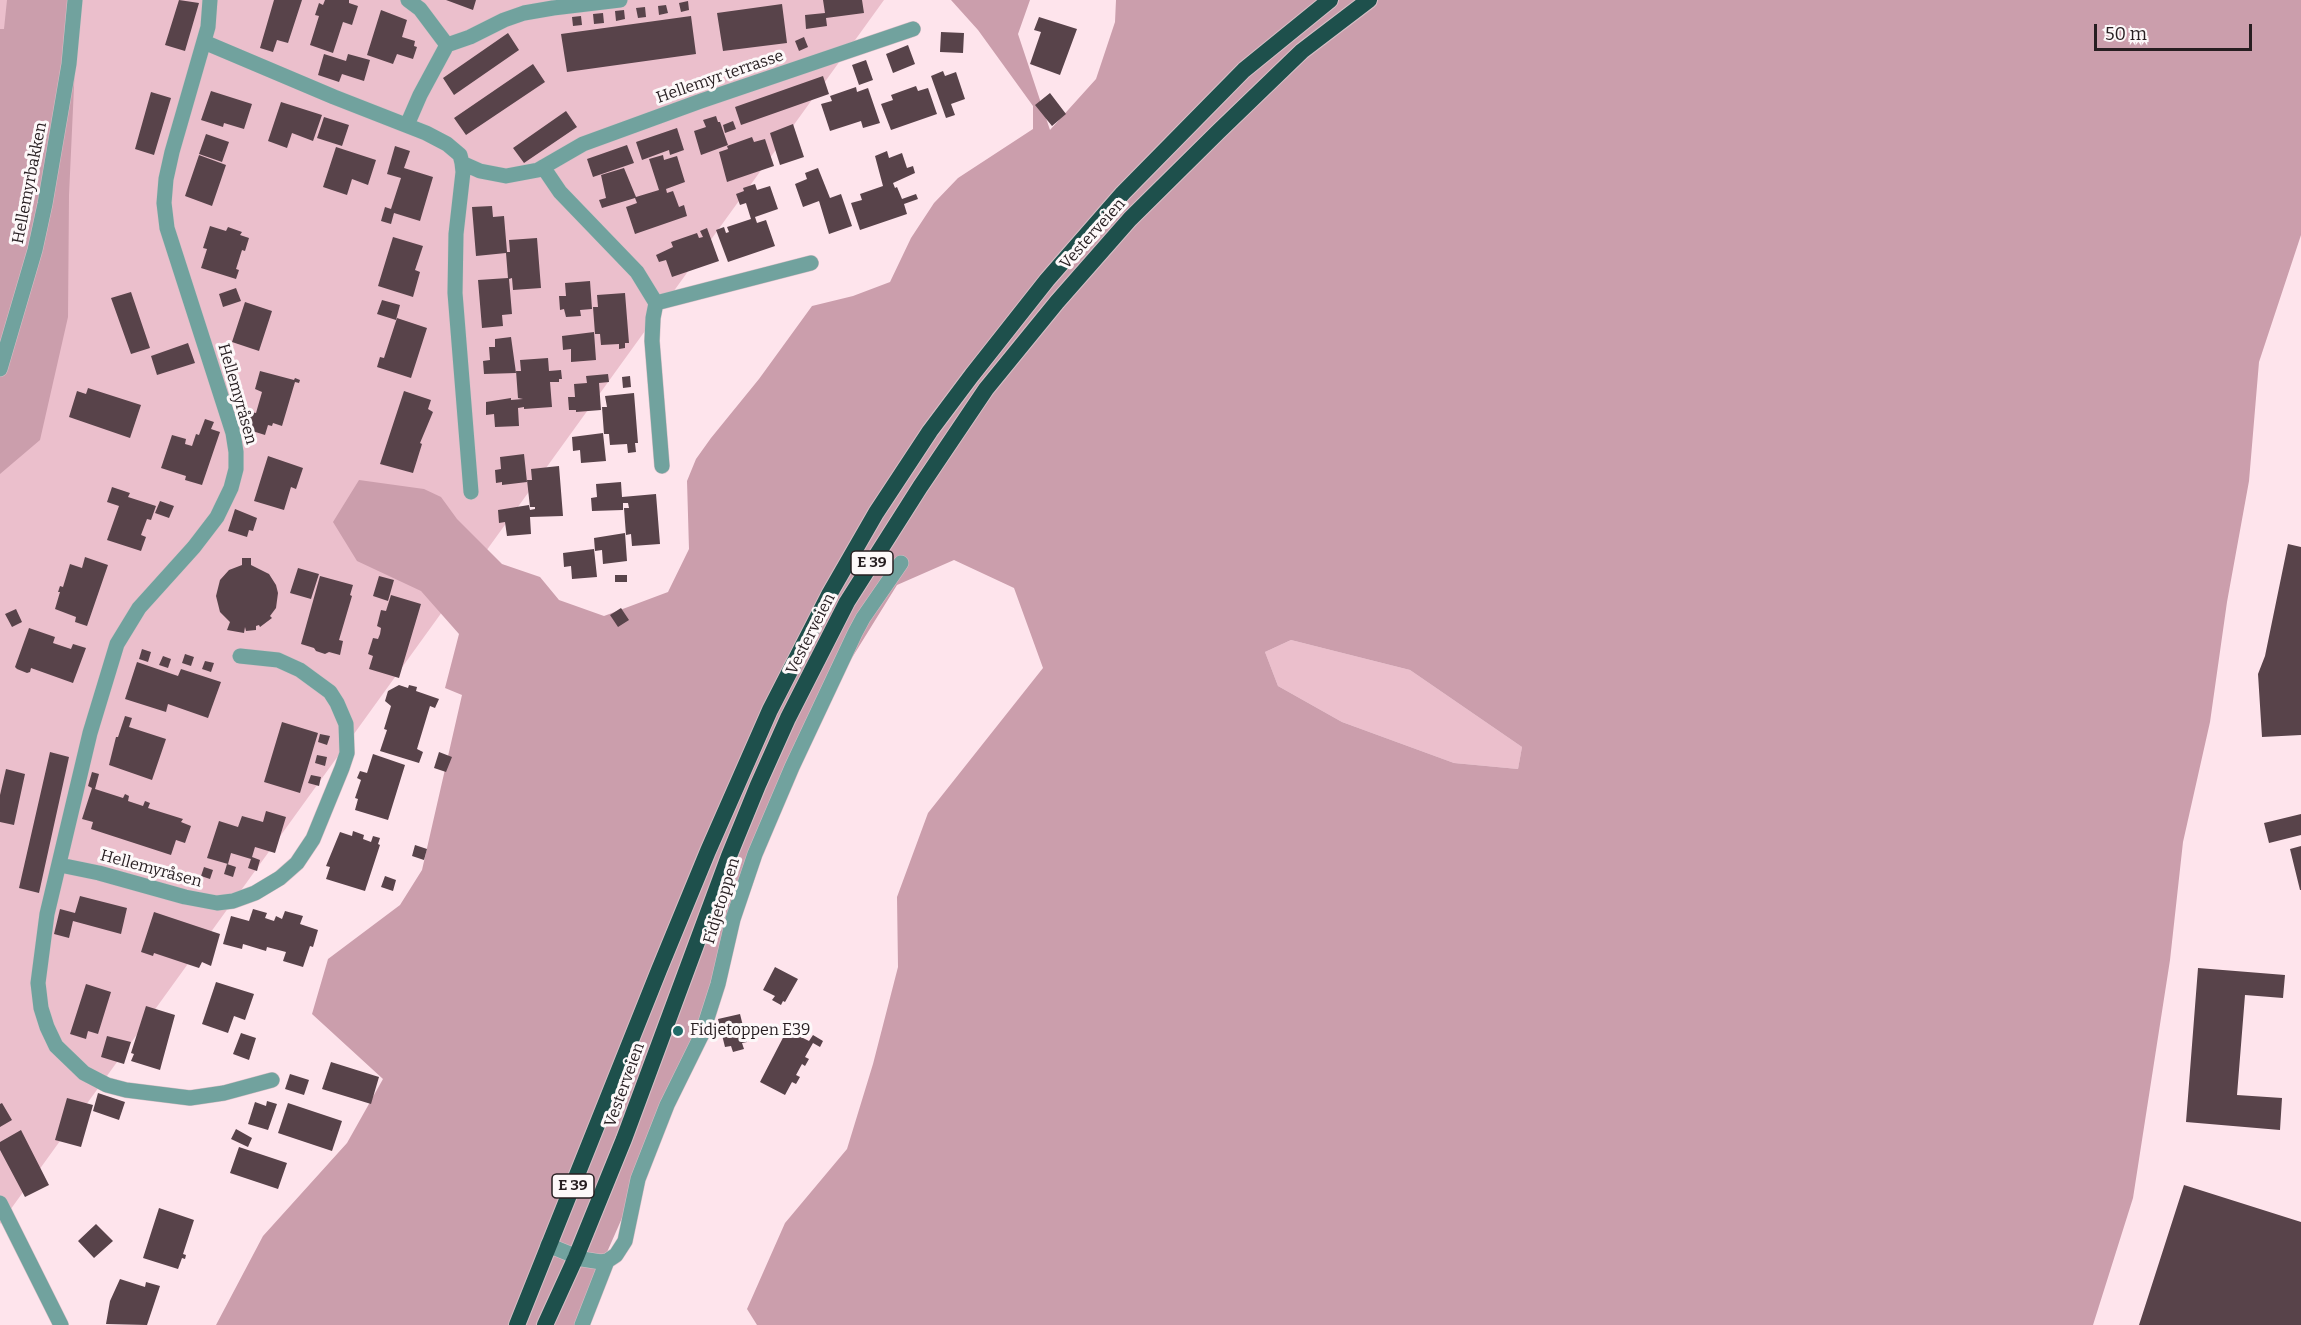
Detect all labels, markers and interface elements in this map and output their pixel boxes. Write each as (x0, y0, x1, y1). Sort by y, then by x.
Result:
scale bar (2097, 12, 2254, 50)
text: 50 m (2105, 23, 2147, 45)
street label: Hellemyr terrasse (654, 46, 786, 108)
street label: Hellemyrbakken (9, 121, 51, 245)
street label: Vesterveien (1056, 195, 1130, 273)
street label: Hellemyråsen (213, 341, 261, 447)
road number: E 39 (851, 551, 893, 575)
street label: Vesterveien (782, 590, 840, 678)
street label: Hellemyråsen (98, 846, 204, 892)
street label: Fidjetoppen (700, 856, 744, 946)
place label: Fidjetoppen E39 (690, 1021, 810, 1041)
marker: Fidjetoppen E39 (671, 1024, 685, 1038)
street label: Vesterveien (601, 1040, 649, 1130)
road number: E 39 (552, 1174, 594, 1198)

